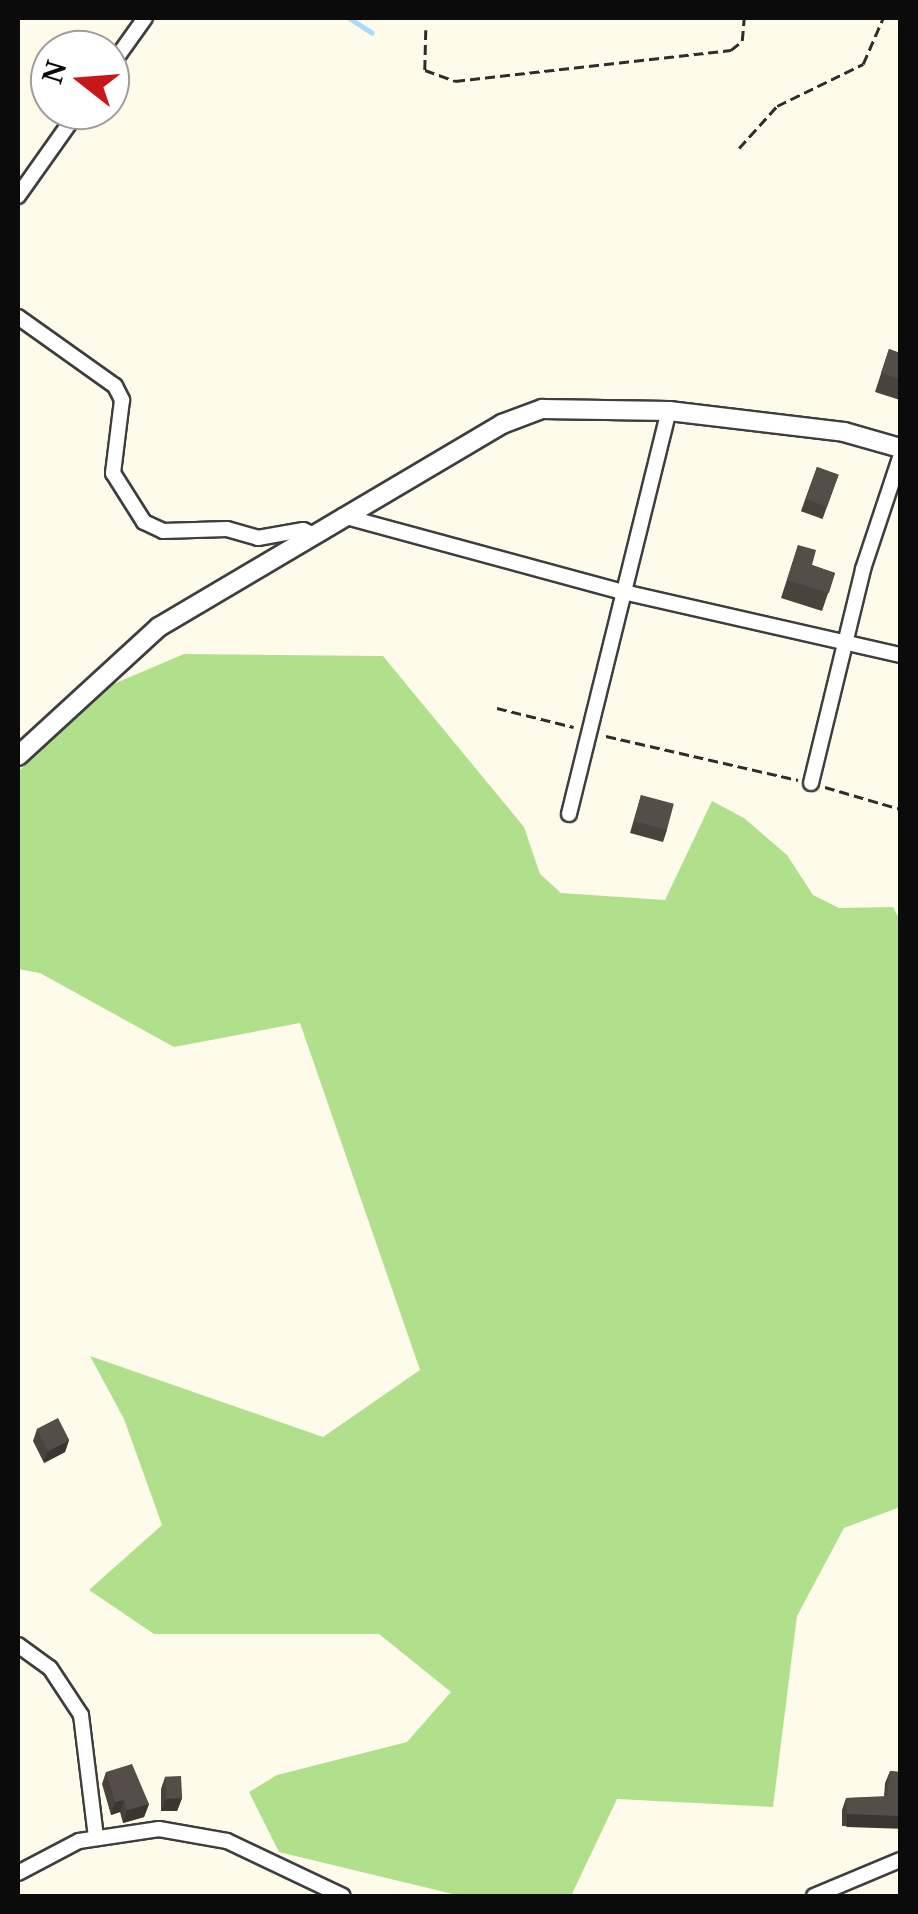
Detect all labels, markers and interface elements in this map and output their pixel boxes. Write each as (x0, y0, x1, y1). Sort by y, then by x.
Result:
north arrow (30, 30, 130, 130)
text: N (32, 56, 75, 88)

